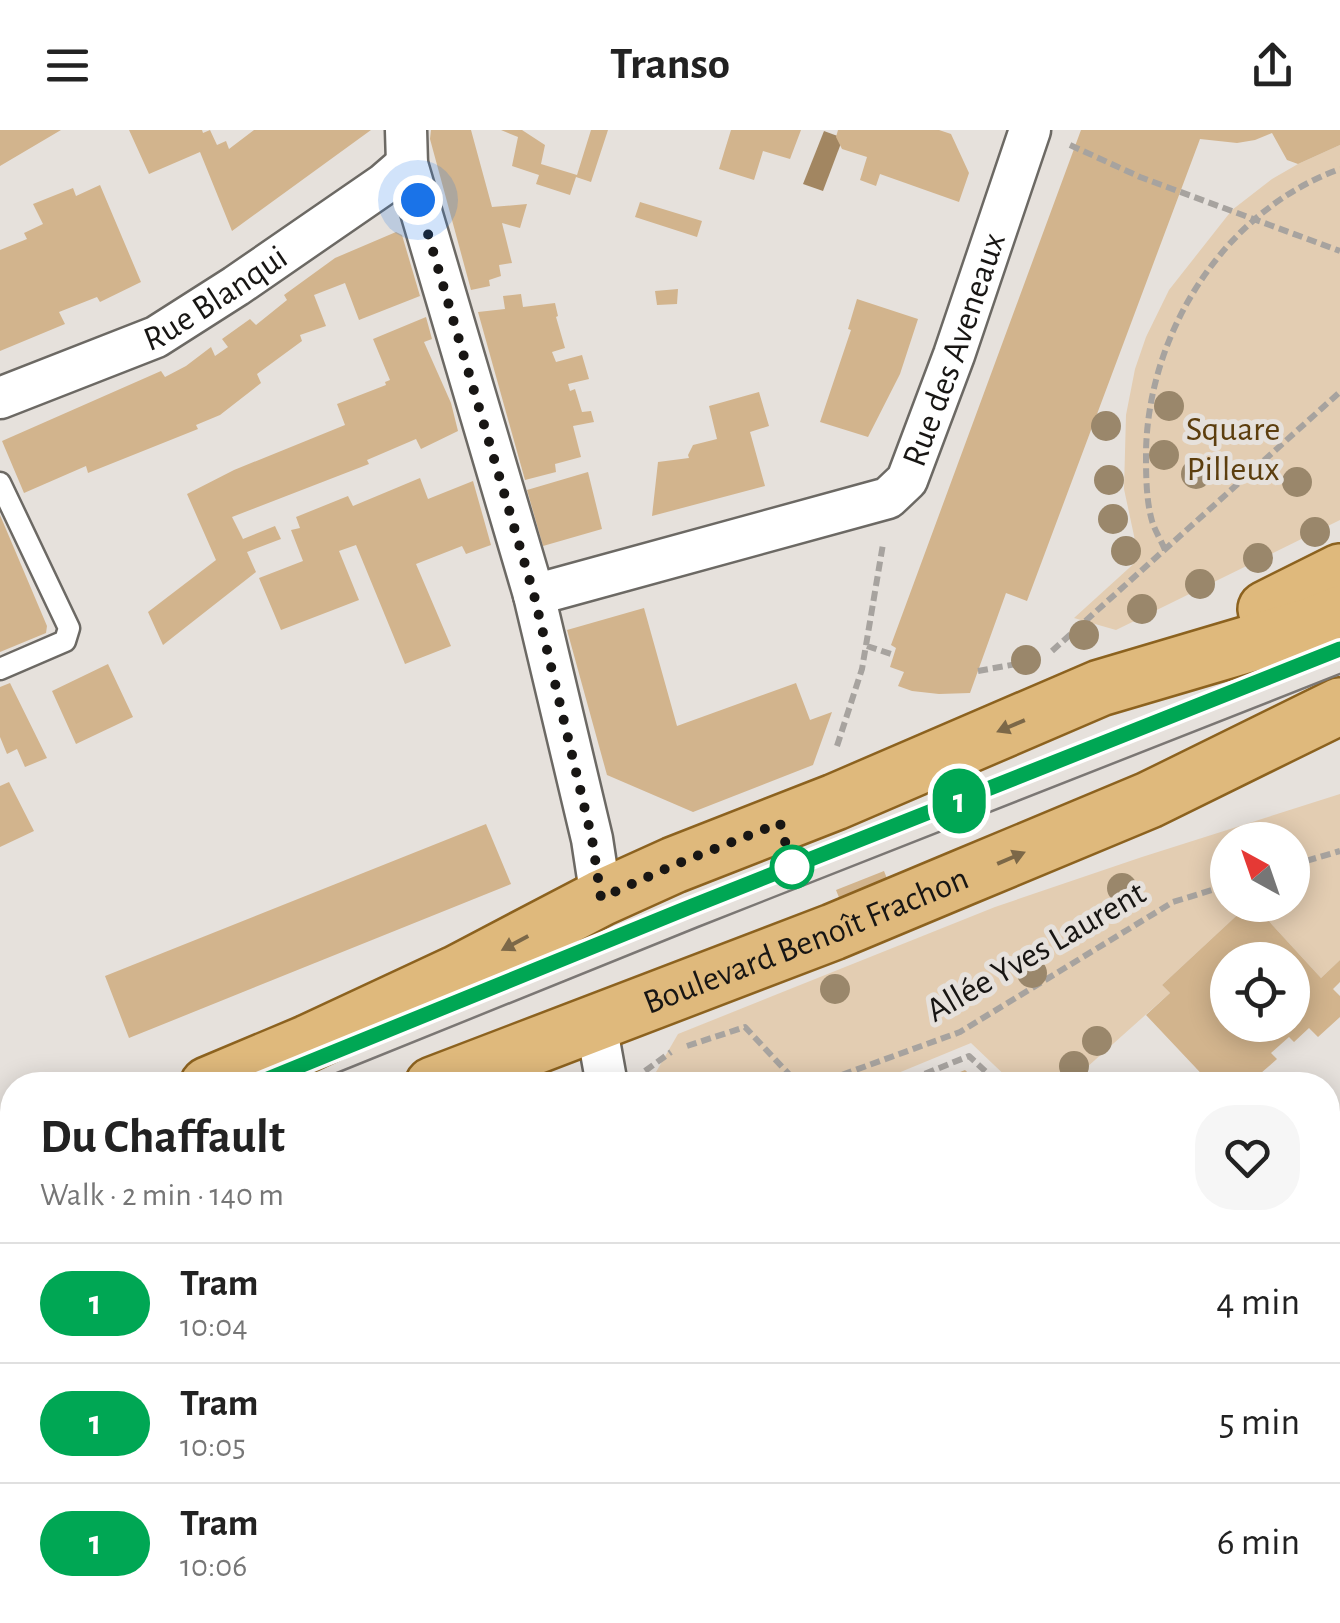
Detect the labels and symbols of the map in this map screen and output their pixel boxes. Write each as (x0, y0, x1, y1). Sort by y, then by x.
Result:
your location (393, 175, 443, 225)
street label: Rue des Aveneaux (896, 228, 1011, 471)
street label: Rue Blanqui (139, 239, 293, 357)
park label: Square Pilleux (1186, 412, 1280, 487)
one-way arrow (996, 718, 1026, 734)
line badge: 1 (926, 768, 992, 834)
north arrow (1210, 822, 1310, 922)
unlabelled marker (771, 846, 813, 888)
one-way arrow (996, 849, 1026, 865)
street label: Boulevard Benoît Frachon (639, 860, 973, 1020)
street label: Allée Yves Laurent (920, 875, 1152, 1029)
one-way arrow (500, 934, 529, 951)

